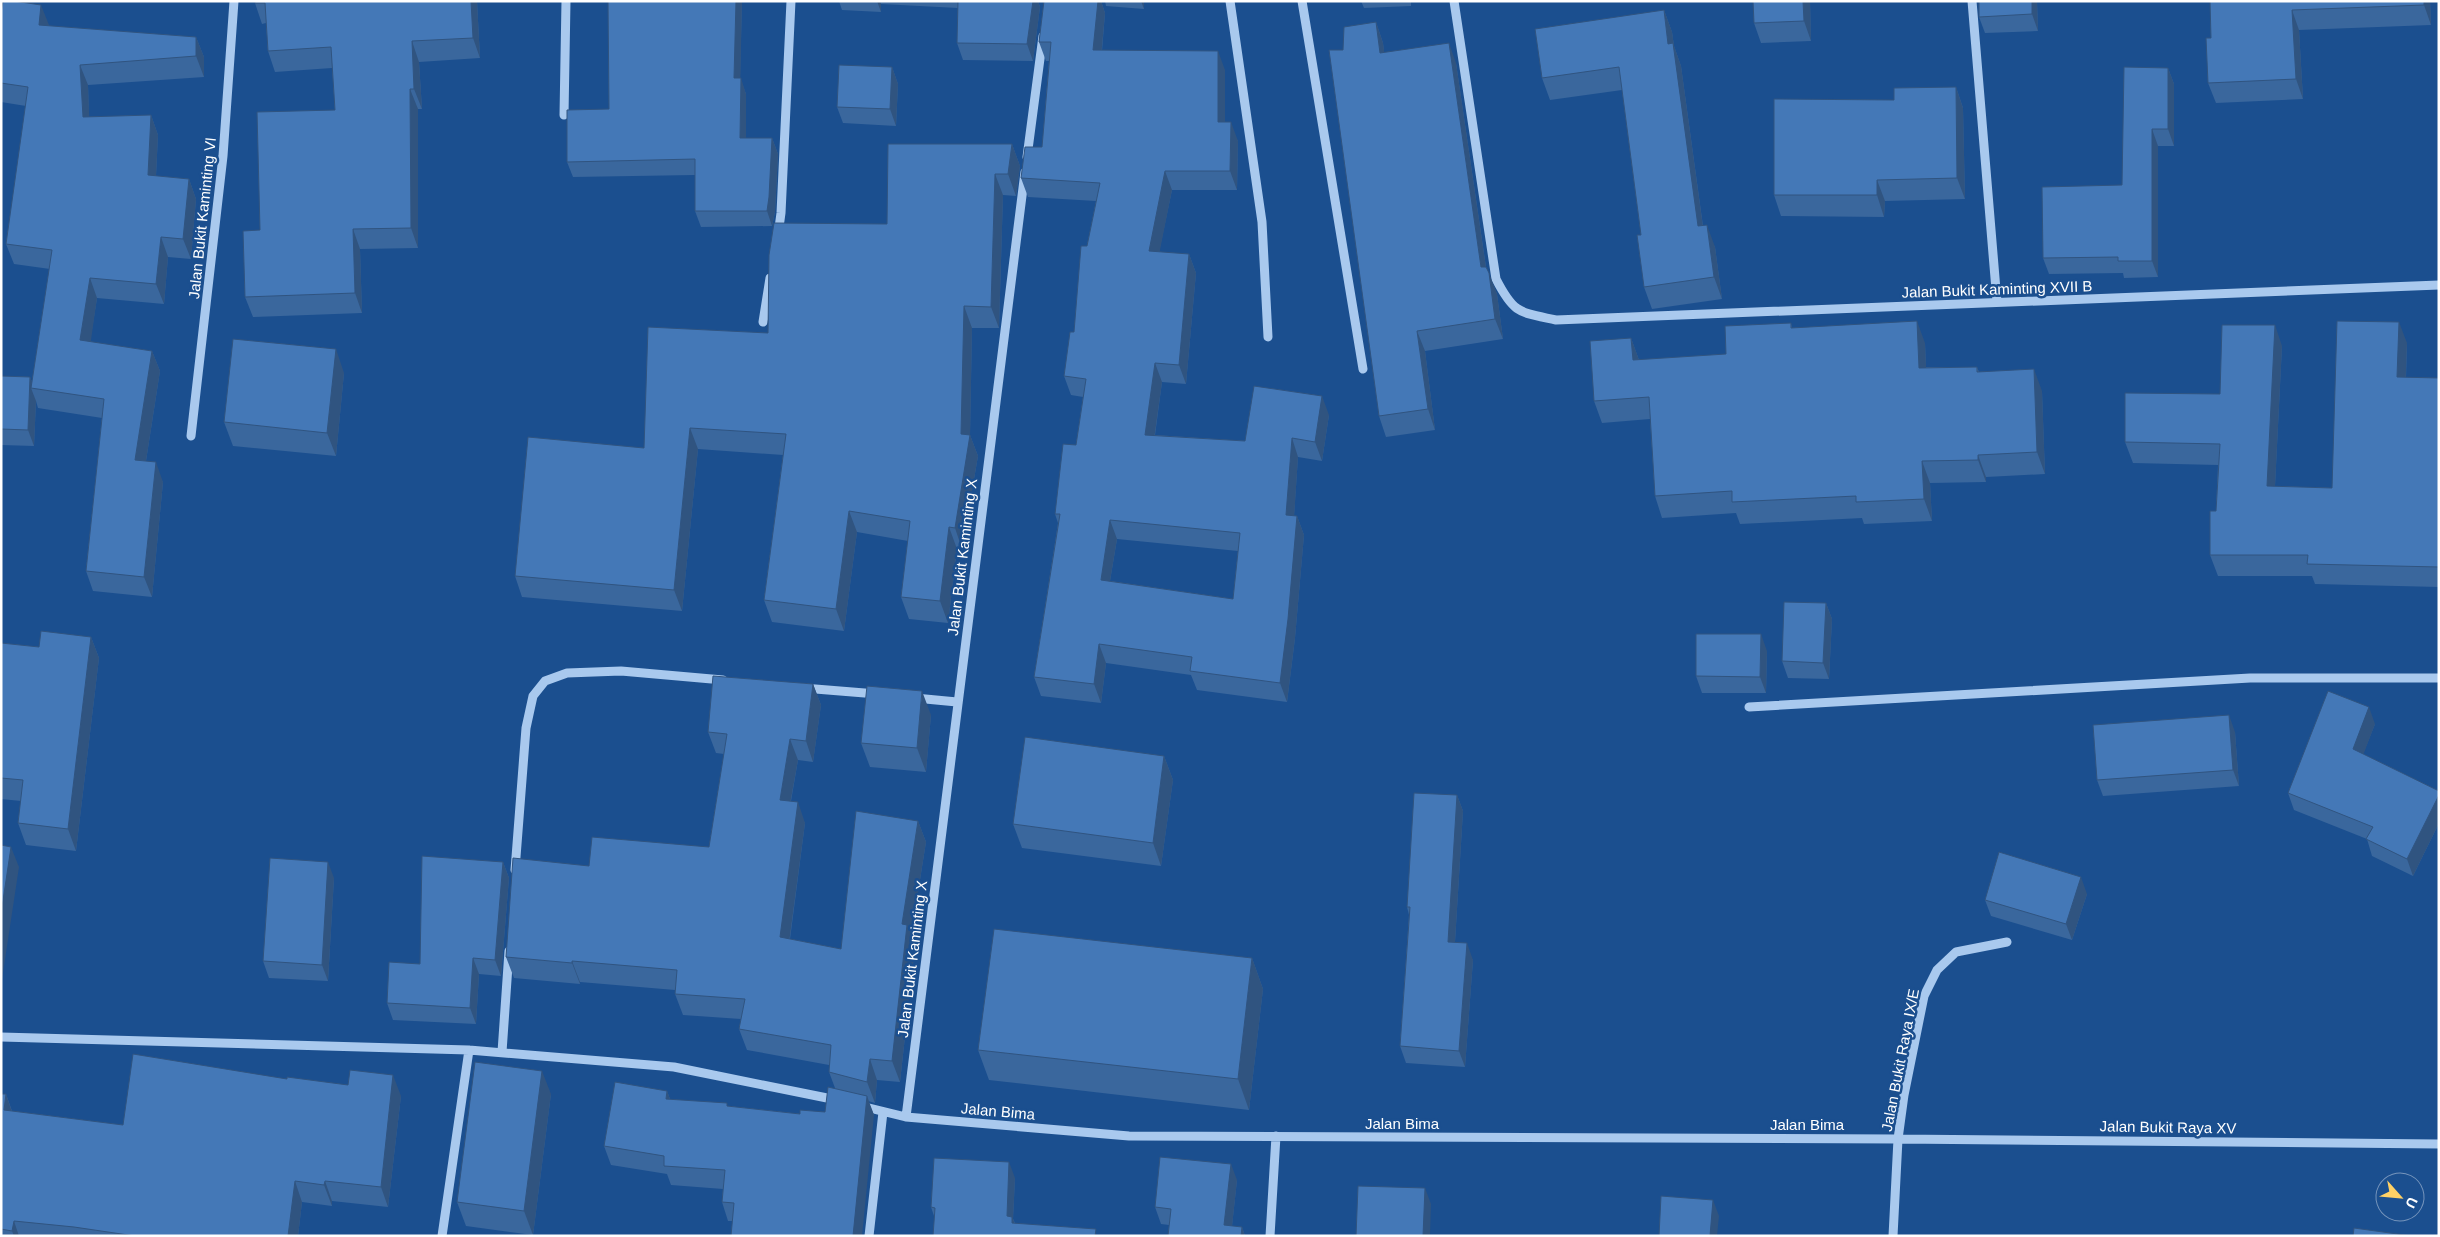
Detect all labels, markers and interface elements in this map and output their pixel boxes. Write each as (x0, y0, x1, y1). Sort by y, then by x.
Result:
street label: Jalan Bukit Kaminting VI (185, 136, 219, 300)
street label: Jalan Bukit Kaminting XVII B (1901, 277, 2093, 301)
street label: Jalan Bukit Kaminting X (944, 477, 980, 637)
street label: Jalan Bukit Kaminting X (894, 879, 930, 1039)
street label: Jalan Bukit Raya IX/E (1878, 987, 1922, 1133)
street label: Jalan Bima (960, 1099, 1036, 1123)
street label: Jalan Bima (1365, 1115, 1440, 1132)
street label: Jalan Bima (1770, 1116, 1845, 1133)
street label: Jalan Bukit Raya XV (2099, 1117, 2237, 1137)
north arrow (2375, 1172, 2425, 1222)
text: U (2402, 1195, 2421, 1211)

